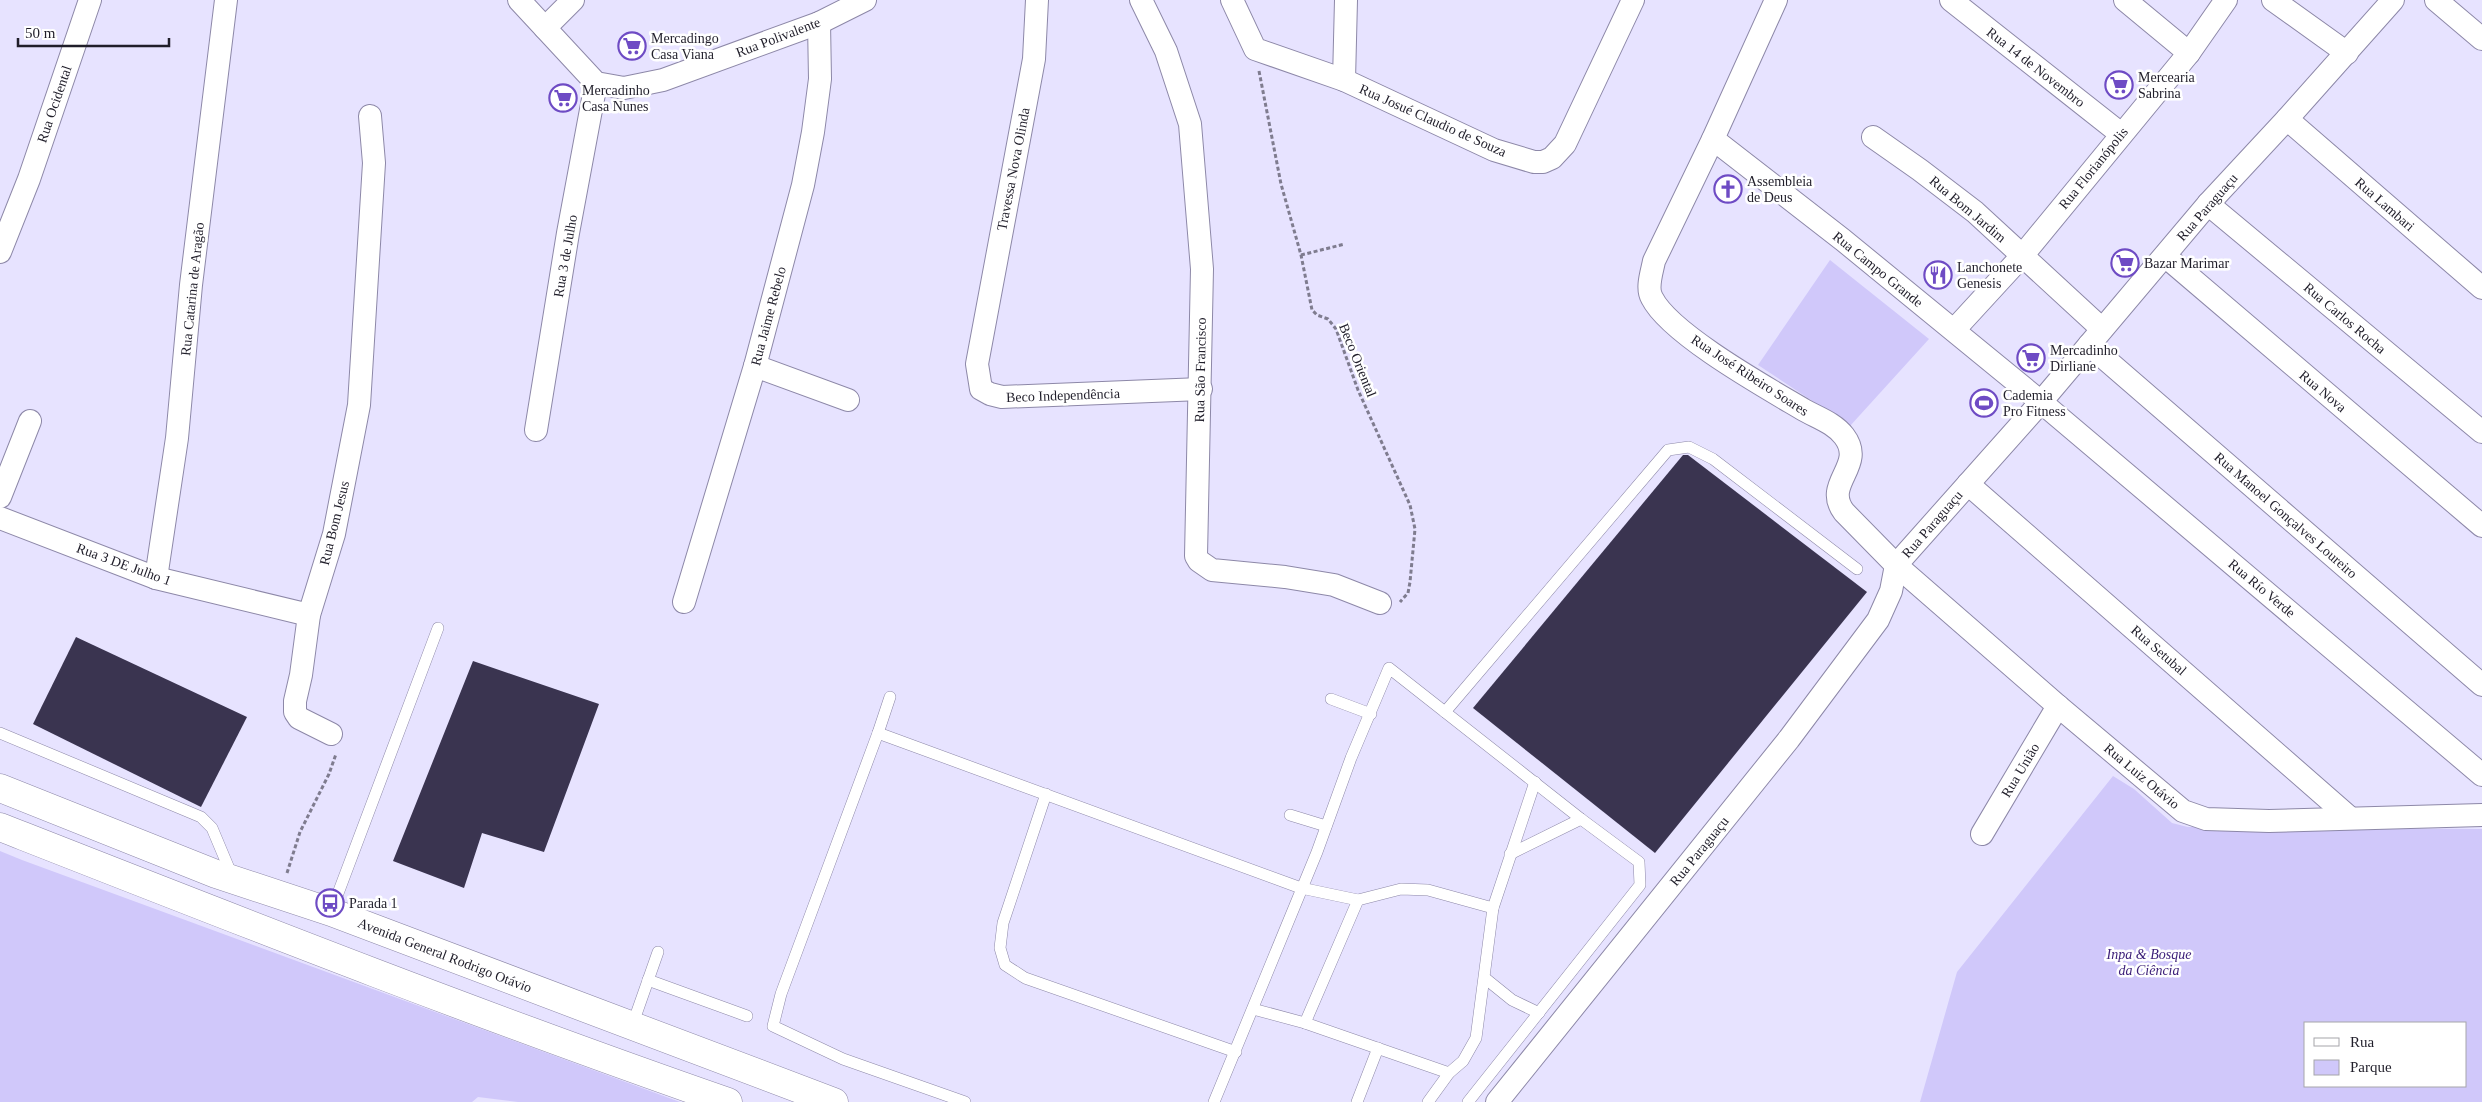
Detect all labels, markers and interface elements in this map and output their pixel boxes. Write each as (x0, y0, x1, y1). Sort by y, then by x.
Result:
scale bar (18, 15, 169, 47)
street label: Rua Polivalente (734, 15, 822, 60)
street label: Rua 14 de Novembro (1984, 24, 2088, 110)
text: 50 m (25, 25, 56, 41)
supermarket icon: Mercadingo Casa Viana (617, 31, 647, 61)
place label: Mercadingo Casa Viana (651, 31, 719, 62)
street label: Rua Ocidental (34, 64, 75, 145)
supermarket icon: Mercearia Sabrina (2104, 70, 2134, 100)
place label: Mercearia Sabrina (2138, 70, 2196, 101)
street label: Rua Josué Claudio de Souza (1357, 81, 1509, 160)
supermarket icon: Mercadinho Casa Nunes (548, 83, 578, 113)
place label: Mercadinho Casa Nunes (582, 83, 650, 114)
street label: Travessa Nova Olinda (994, 106, 1033, 232)
street label: Rua Florianópolis (2056, 124, 2131, 212)
street label: Rua Paraguaçu (2174, 171, 2241, 244)
street label: Rua Bom Jardim (1927, 173, 2009, 246)
church icon: Assembleia de Deus (1713, 174, 1743, 204)
place label: Assembleia de Deus (1747, 174, 1813, 205)
street label: Rua Lambari (2352, 175, 2417, 234)
street label: Rua 3 de Julho (551, 214, 580, 299)
street label: Rua Catarina de Aragão (178, 222, 207, 357)
street label: Rua Campo Grande (1830, 229, 1926, 310)
supermarket icon: Bazar Marimar (2110, 248, 2140, 278)
place label: Bazar Marimar (2144, 256, 2229, 271)
restaurant icon: Lanchonete Genesis (1923, 260, 1953, 290)
place label: Lanchonete Genesis (1957, 260, 2022, 291)
street label: Rua Jaime Rebelo (748, 265, 789, 367)
street label: Rua Carlos Rocha (2301, 280, 2389, 357)
street label: Rua São Francisco (1192, 317, 1209, 423)
street label: Beco Oriental (1336, 321, 1379, 399)
street label: Rua José Ribeiro Soares (1688, 332, 1811, 419)
supermarket icon: Mercadinho Dirliane (2016, 343, 2046, 373)
place label: Mercadinho Dirliane (2050, 343, 2118, 374)
street label: Rua Nova (2296, 368, 2350, 416)
street label: Beco Independência (1006, 386, 1121, 405)
sports icon: Cademia Pro Fitness (1969, 388, 1999, 418)
place label: Cademia Pro Fitness (2003, 388, 2066, 419)
street label: Rua Manoel Gonçalves Loureiro (2211, 449, 2360, 581)
street label: Rua Bom Jesus (317, 479, 352, 567)
street label: Rua Paraguaçu (1899, 488, 1966, 561)
street label: Rua 3 DE Julho 1 (74, 540, 173, 589)
street label: Rua Río Verde (2225, 556, 2298, 621)
street label: Rua Setubal (2128, 622, 2189, 678)
street label: Rua União (1998, 741, 2042, 800)
street label: Rua Luiz Otávio (2101, 741, 2182, 812)
street label: Rua Paraguaçu (1667, 814, 1732, 889)
bus stop icon: Parada 1 (315, 888, 345, 918)
place label: Parada 1 (349, 896, 398, 911)
street label: Avenida General Rodrigo Otávio (356, 915, 534, 996)
park label: Inpa & Bosque da Ciência (2106, 947, 2191, 978)
legend (2304, 1022, 2467, 1087)
text: Rua (2350, 1034, 2375, 1050)
text: Parque (2350, 1059, 2392, 1075)

